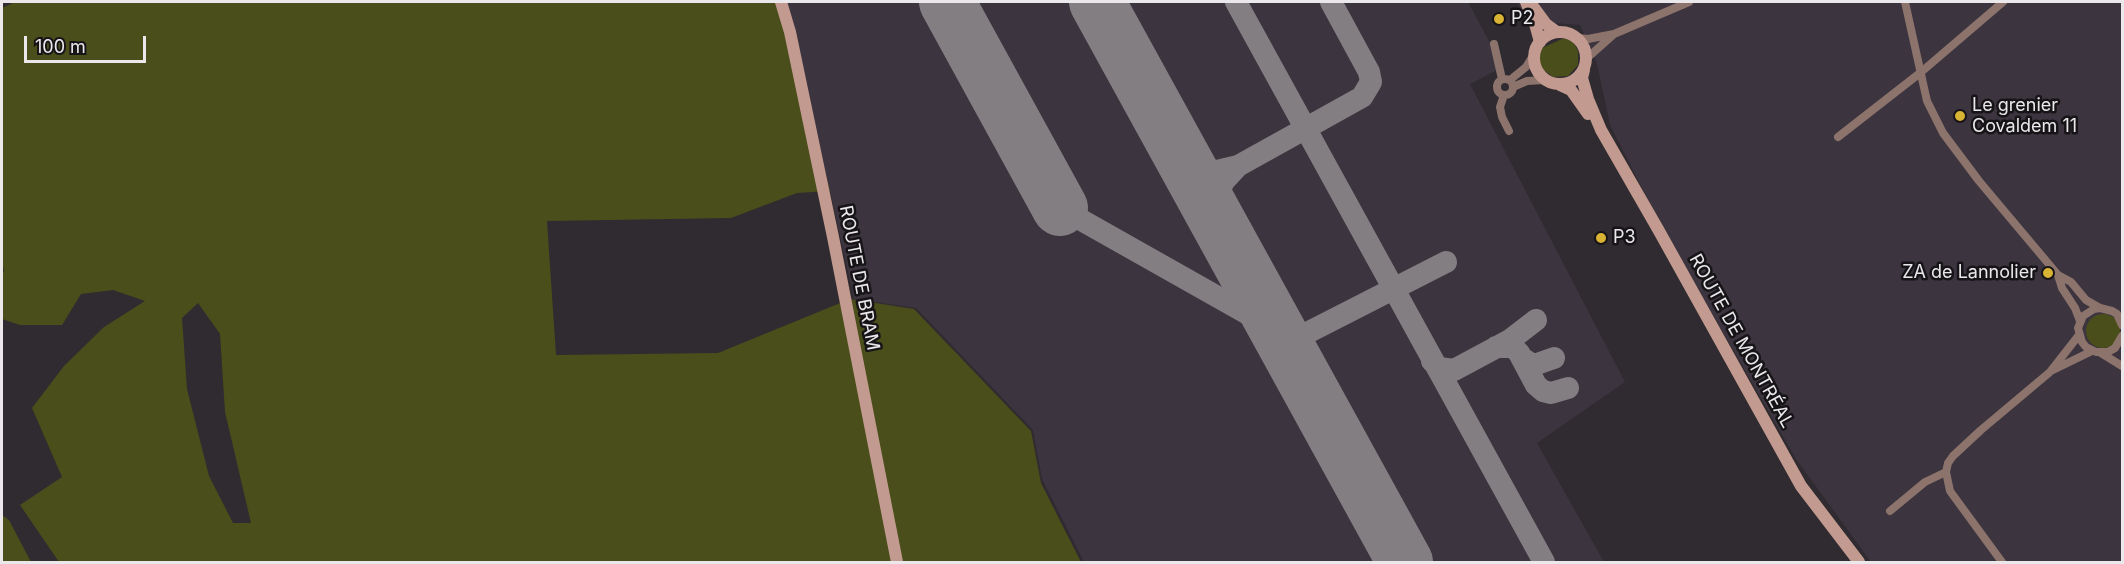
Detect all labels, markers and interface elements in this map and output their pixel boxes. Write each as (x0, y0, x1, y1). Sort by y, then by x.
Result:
place label: P2 (1511, 8, 1533, 30)
marker: P2 (1492, 12, 1506, 26)
scale bar (27, 24, 148, 62)
text: 100 m (35, 36, 86, 57)
place label: Le grenier Covaldem 11 (1972, 95, 2077, 138)
marker: Le grenier Covaldem 11 (1953, 109, 1967, 123)
street label: ROUTE DE BRAM (834, 204, 884, 352)
place label: P3 (1613, 227, 1636, 249)
marker: P3 (1594, 231, 1608, 245)
street label: ROUTE DE MONTRÉAL (1684, 250, 1798, 432)
place label: ZA de Lannolier (1902, 262, 2036, 284)
marker: ZA de Lannolier (2041, 266, 2055, 280)

